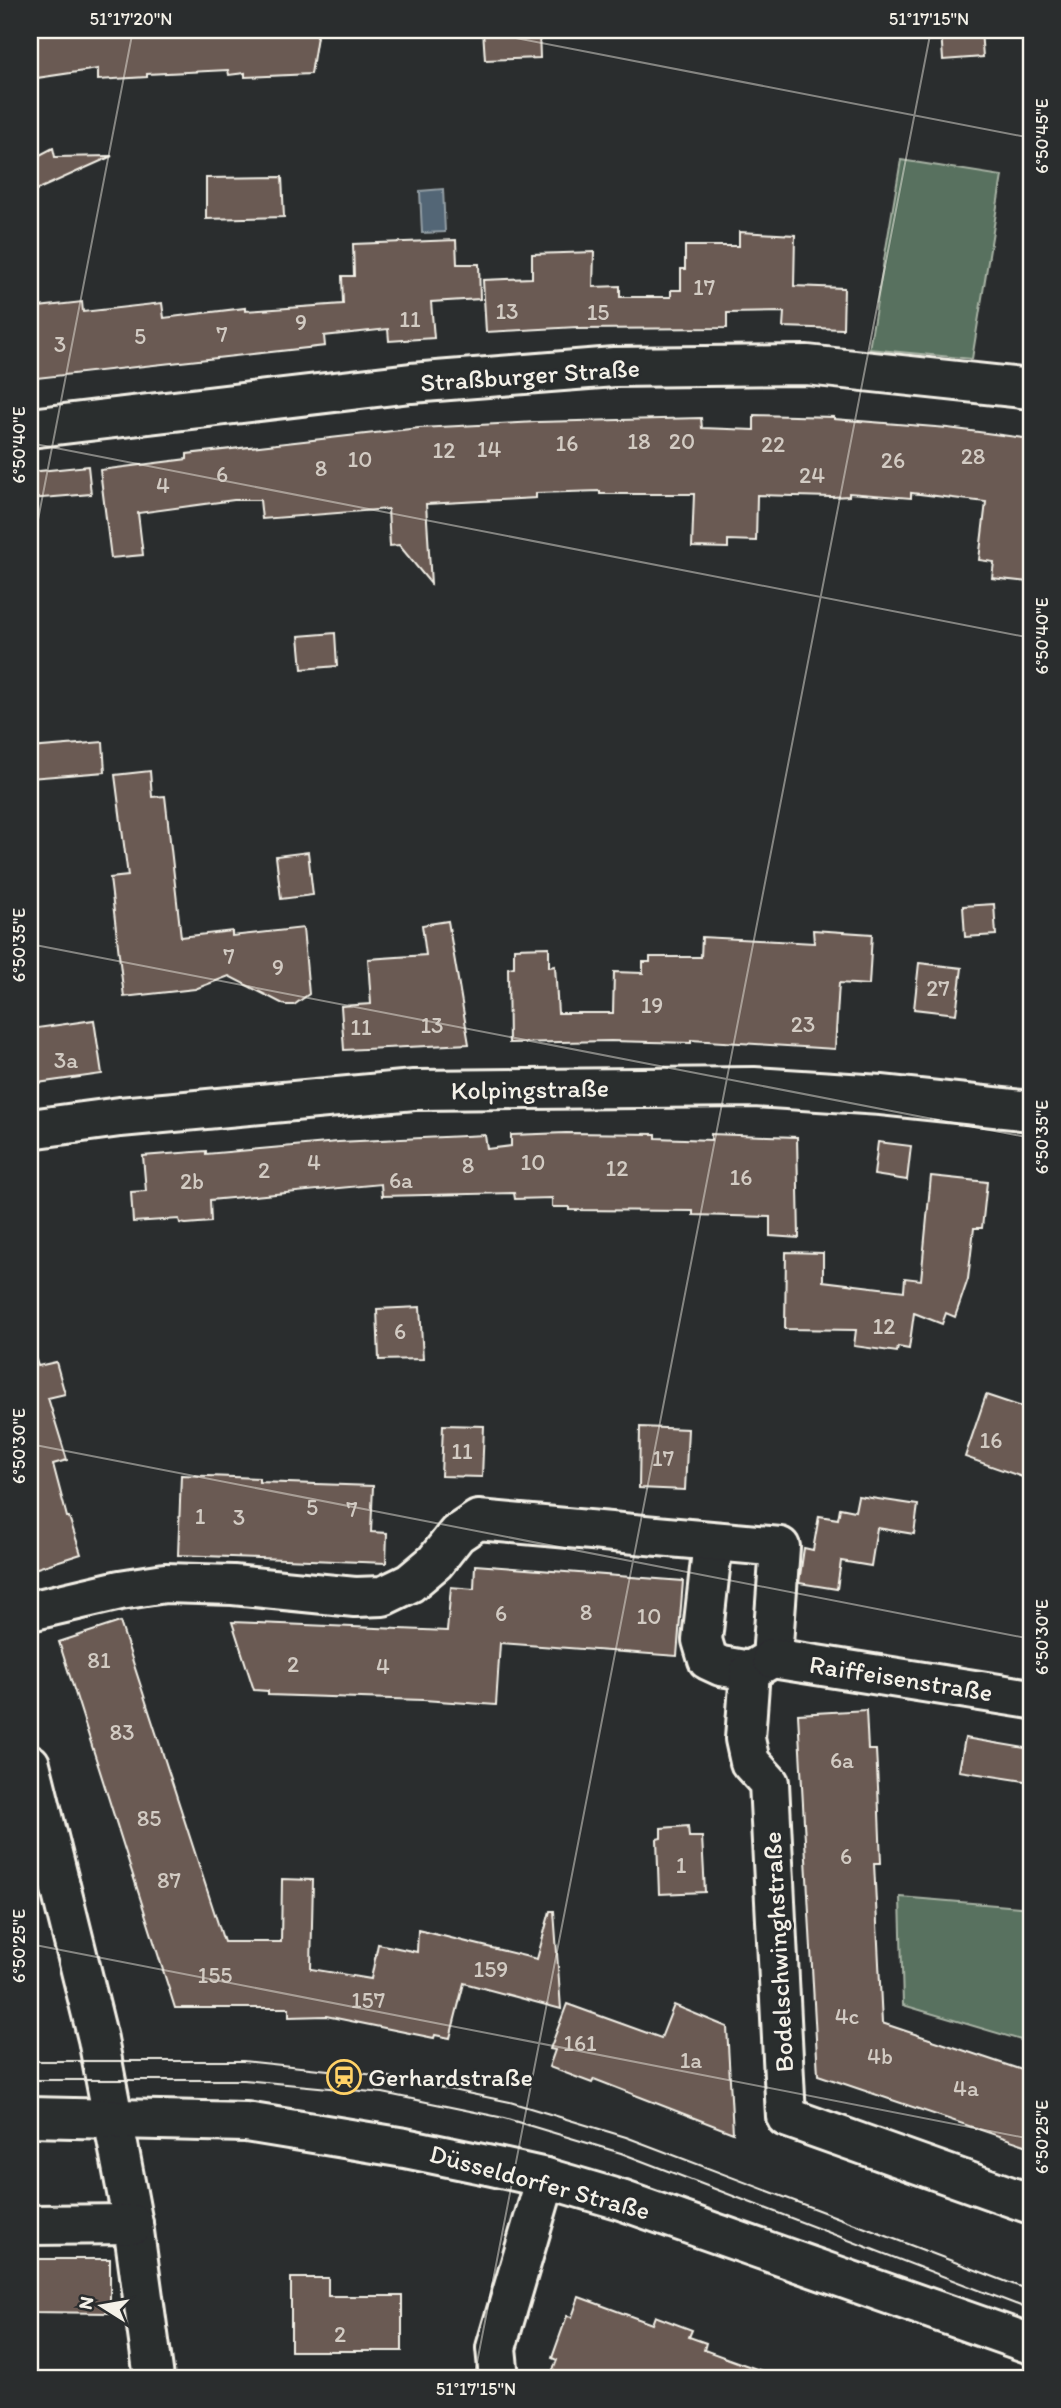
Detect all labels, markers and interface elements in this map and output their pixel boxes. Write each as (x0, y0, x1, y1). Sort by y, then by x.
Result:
text: 51°17'20"N (89, 8, 173, 30)
text: 51°17'15"N (889, 8, 969, 30)
text: 6°50'45"E (1031, 98, 1053, 174)
house number: 17 (693, 273, 715, 301)
house number: 13 (495, 297, 519, 325)
house number: 15 (587, 298, 609, 326)
house number: 11 (399, 305, 421, 333)
house number: 9 (295, 308, 307, 336)
house number: 7 (216, 320, 228, 348)
house number: 5 (134, 322, 146, 350)
house number: 3 (54, 330, 66, 358)
street label: Straßburger Straße (419, 351, 641, 399)
text: 6°50'40"E (8, 406, 30, 484)
house number: 18 (627, 427, 651, 455)
house number: 20 (669, 427, 695, 455)
house number: 16 (556, 429, 578, 457)
house number: 22 (761, 430, 785, 458)
house number: 14 (477, 435, 501, 463)
house number: 12 (433, 436, 455, 464)
house number: 28 (961, 442, 985, 470)
house number: 10 (348, 445, 372, 473)
house number: 26 (881, 446, 905, 474)
house number: 8 (315, 454, 327, 482)
house number: 6 (216, 460, 228, 488)
house number: 24 (799, 461, 825, 489)
house number: 4 (156, 471, 170, 499)
text: 6°50'40"E (1031, 597, 1053, 675)
text: 6°50'35"E (8, 908, 30, 982)
house number: 7 (223, 942, 235, 970)
house number: 9 (272, 953, 284, 981)
house number: 27 (926, 974, 950, 1002)
house number: 19 (641, 991, 663, 1019)
house number: 23 (791, 1010, 815, 1038)
house number: 13 (420, 1011, 444, 1039)
house number: 11 (350, 1013, 372, 1041)
house number: 3a (54, 1046, 78, 1074)
street label: Kolpingstraße (451, 1072, 609, 1106)
text: 6°50'35"E (1031, 1100, 1053, 1174)
house number: 4 (307, 1148, 321, 1176)
house number: 10 (521, 1148, 545, 1176)
house number: 8 (462, 1151, 474, 1179)
house number: 12 (606, 1154, 628, 1182)
house number: 2 (258, 1156, 270, 1184)
house number: 16 (730, 1163, 752, 1191)
house number: 6a (389, 1166, 413, 1194)
house number: 2b (180, 1167, 204, 1195)
house number: 12 (873, 1312, 895, 1340)
house number: 6 (394, 1317, 406, 1345)
text: 6°50'30"E (8, 1408, 30, 1484)
house number: 16 (980, 1426, 1002, 1454)
house number: 11 (451, 1437, 473, 1465)
house number: 17 (652, 1444, 674, 1472)
house number: 5 (306, 1493, 318, 1521)
house number: 7 (346, 1495, 358, 1523)
house number: 1 (195, 1502, 206, 1530)
house number: 3 (233, 1503, 245, 1531)
house number: 8 (580, 1598, 592, 1626)
house number: 6 (495, 1599, 507, 1627)
text: 6°50'30"E (1031, 1599, 1053, 1675)
house number: 10 (637, 1602, 661, 1630)
house number: 81 (87, 1646, 111, 1674)
street label: Raiffeisenstraße (807, 1648, 995, 1708)
house number: 2 (287, 1650, 299, 1678)
house number: 4 (376, 1652, 390, 1680)
house number: 83 (109, 1718, 135, 1746)
house number: 6a (830, 1746, 854, 1774)
house number: 85 (137, 1804, 161, 1832)
street label: Bodelschwinghstraße (756, 1831, 800, 2073)
house number: 6 (840, 1842, 852, 1870)
house number: 1 (676, 1851, 687, 1879)
house number: 87 (157, 1866, 181, 1894)
text: 6°50'25"E (8, 1909, 30, 1983)
house number: 159 (474, 1955, 508, 1983)
house number: 155 (198, 1961, 232, 1989)
house number: 157 (351, 1986, 385, 2014)
house number: 4c (835, 2002, 860, 2030)
house number: 161 (563, 2029, 597, 2057)
house number: 4b (867, 2042, 893, 2070)
house number: 1a (680, 2046, 702, 2074)
station icon: Gerhardstraße (325, 2058, 363, 2096)
place label: Gerhardstraße (368, 2061, 533, 2093)
house number: 4a (953, 2074, 979, 2102)
text: 6°50'25"E (1031, 2100, 1053, 2174)
street label: Düsseldorfer Straße (426, 2137, 654, 2227)
north arrow (66, 2272, 136, 2342)
text: N (73, 2294, 98, 2311)
house number: 2 (334, 2320, 346, 2348)
text: 51°17'15"N (436, 2378, 516, 2400)

